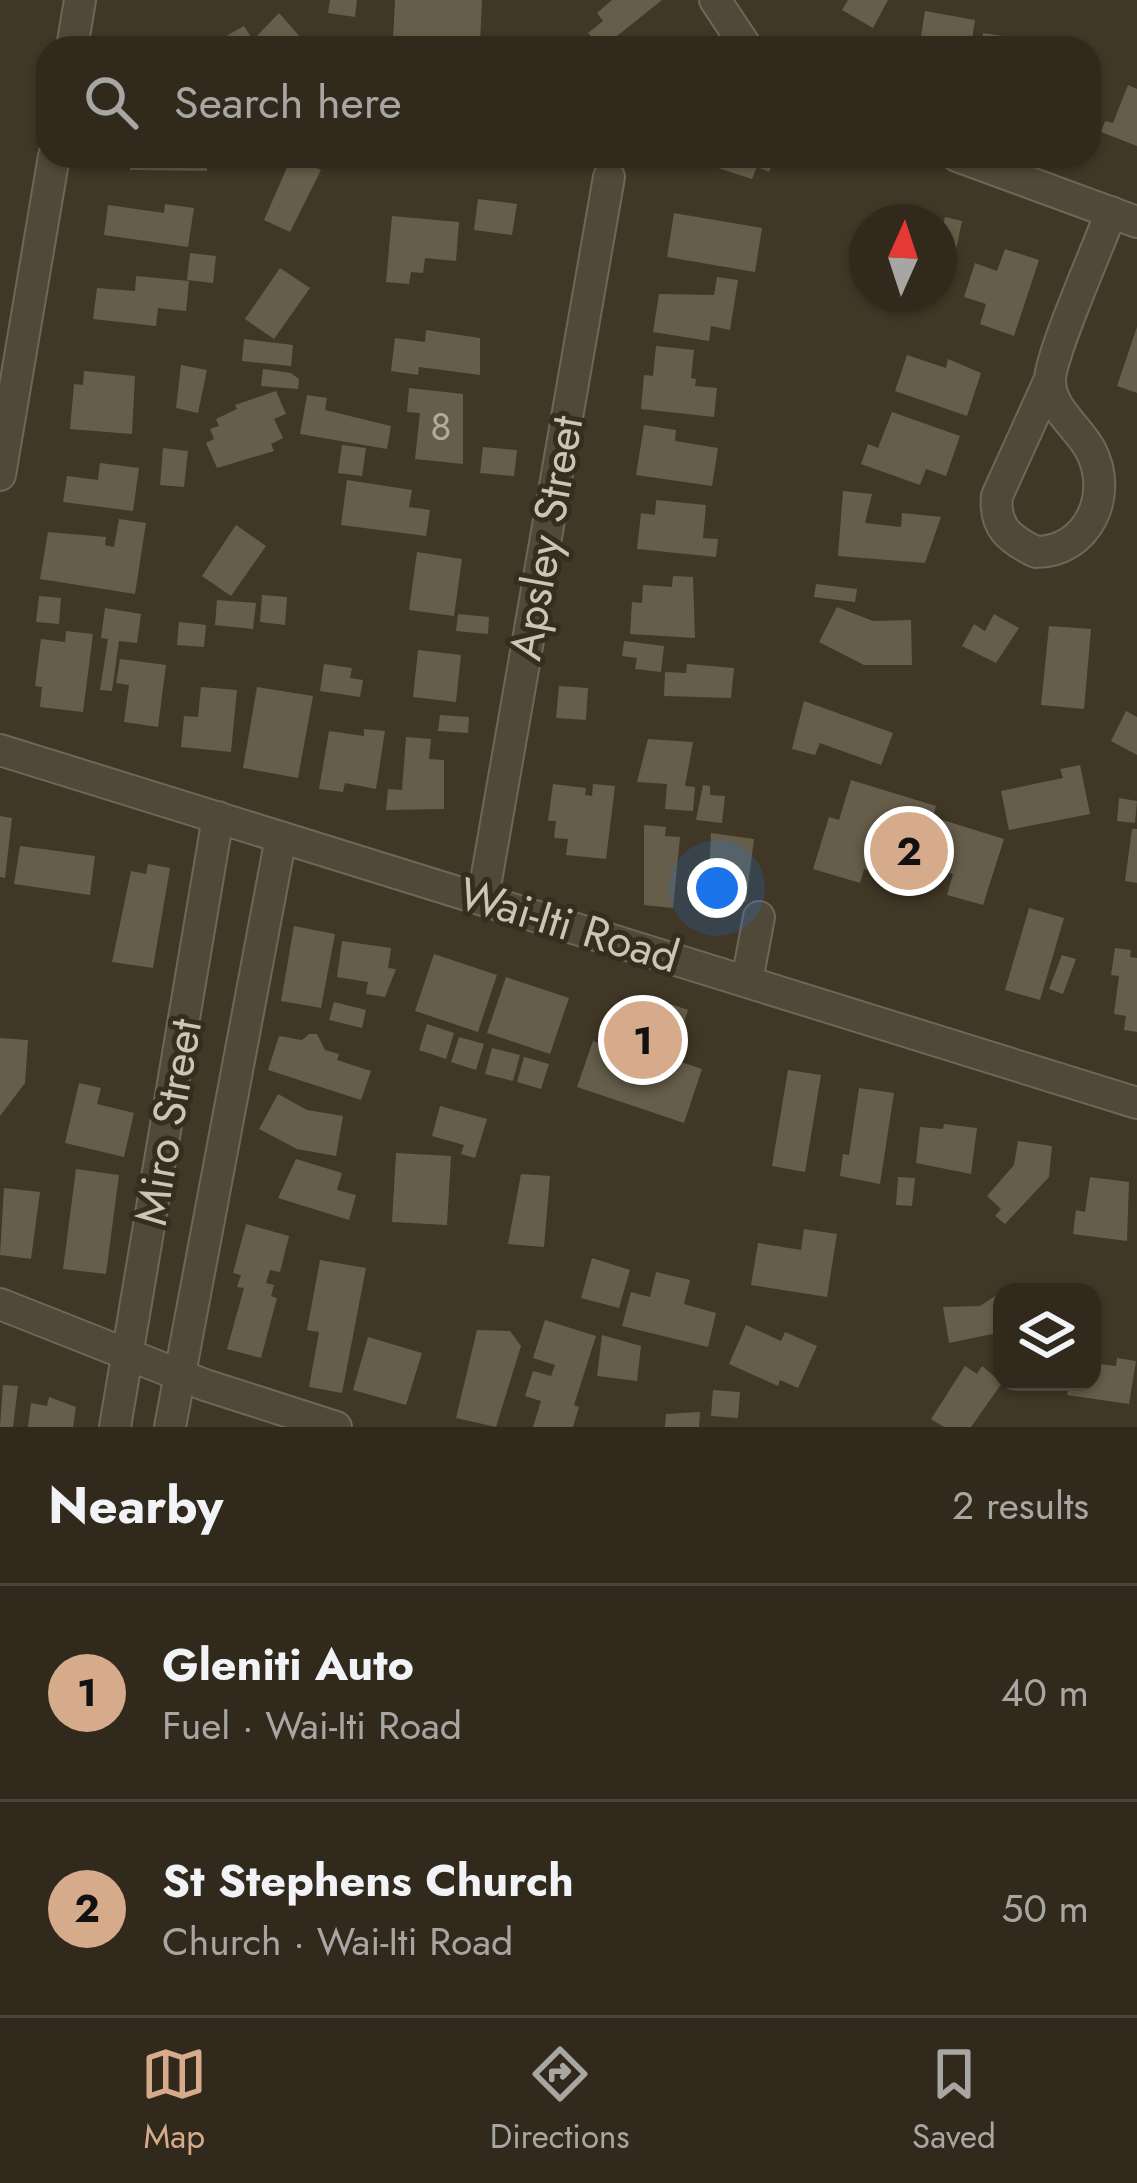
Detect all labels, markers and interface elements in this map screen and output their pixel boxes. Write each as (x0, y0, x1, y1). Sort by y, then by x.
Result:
search box (36, 36, 1101, 168)
icon: search (78, 69, 144, 135)
text: Search here (174, 70, 402, 135)
north arrow (849, 204, 957, 312)
house number: 8 (430, 398, 452, 455)
street label: Apsley Street (493, 411, 599, 665)
pin: 2 (870, 806, 948, 896)
your location (687, 858, 747, 918)
street label: Wai-Iti Road (451, 861, 687, 989)
pin: 1 (604, 995, 682, 1085)
street label: Miro Street (118, 1014, 218, 1230)
map controls (993, 1283, 1101, 1391)
button: layers (993, 1283, 1101, 1391)
text: Nearby (48, 1468, 223, 1542)
text: 2 results (952, 1477, 1089, 1534)
text: Gleniti Auto (162, 1632, 414, 1697)
text: 1 (77, 1664, 97, 1721)
text: 40 m (1001, 1664, 1089, 1721)
text: Fuel · Wai-Iti Road (162, 1697, 462, 1754)
text: St Stephens Church (162, 1848, 574, 1913)
text: 2 (74, 1880, 100, 1937)
text: 50 m (1001, 1880, 1089, 1937)
text: Church · Wai-Iti Road (162, 1913, 513, 1970)
tab: Map (141, 2041, 207, 2160)
tab: Directions (490, 2041, 630, 2160)
tab: Saved (912, 2041, 996, 2160)

